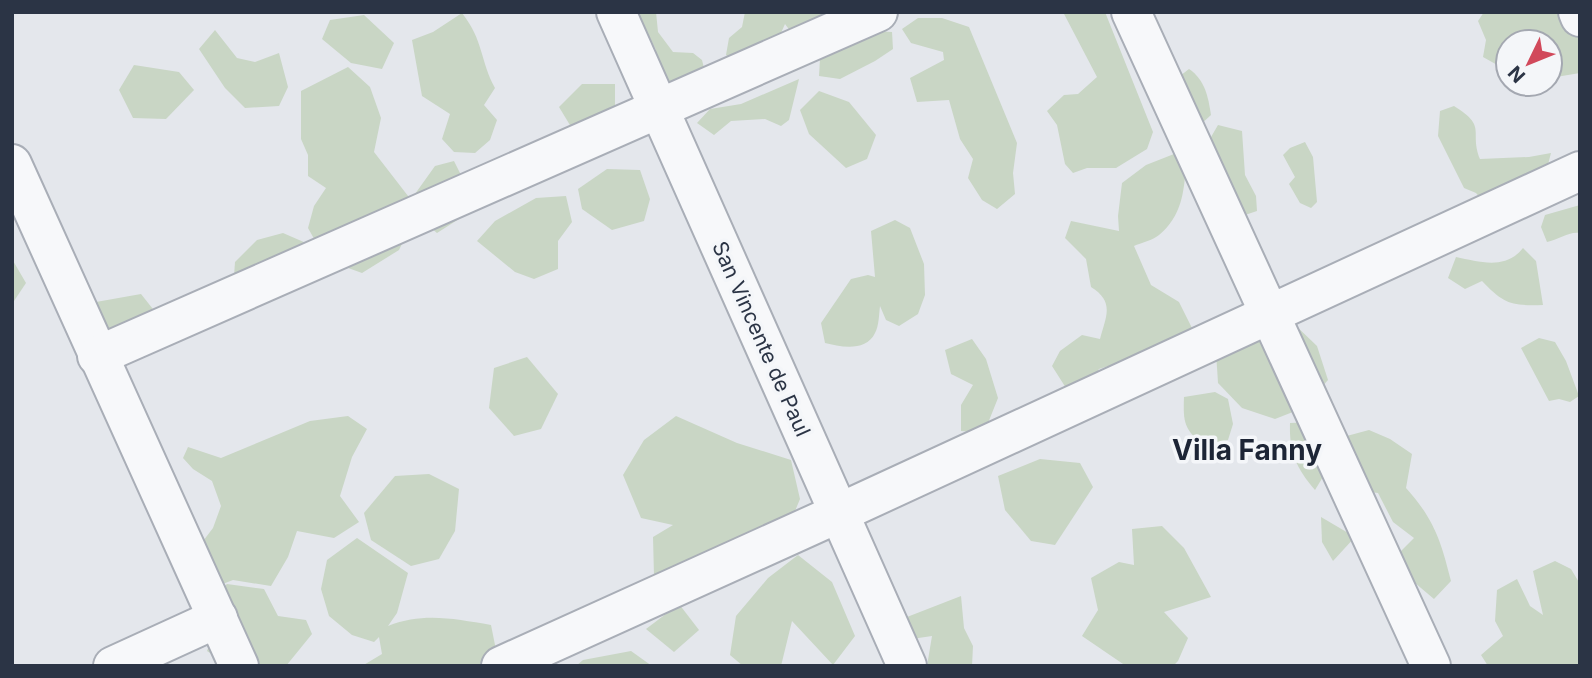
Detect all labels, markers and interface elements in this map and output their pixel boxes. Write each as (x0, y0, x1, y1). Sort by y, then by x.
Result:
north arrow (1494, 28, 1564, 98)
text: N (1504, 61, 1530, 87)
street label: San Vincente de Paul (707, 237, 816, 440)
district label: Villa Fanny (1172, 433, 1322, 467)

